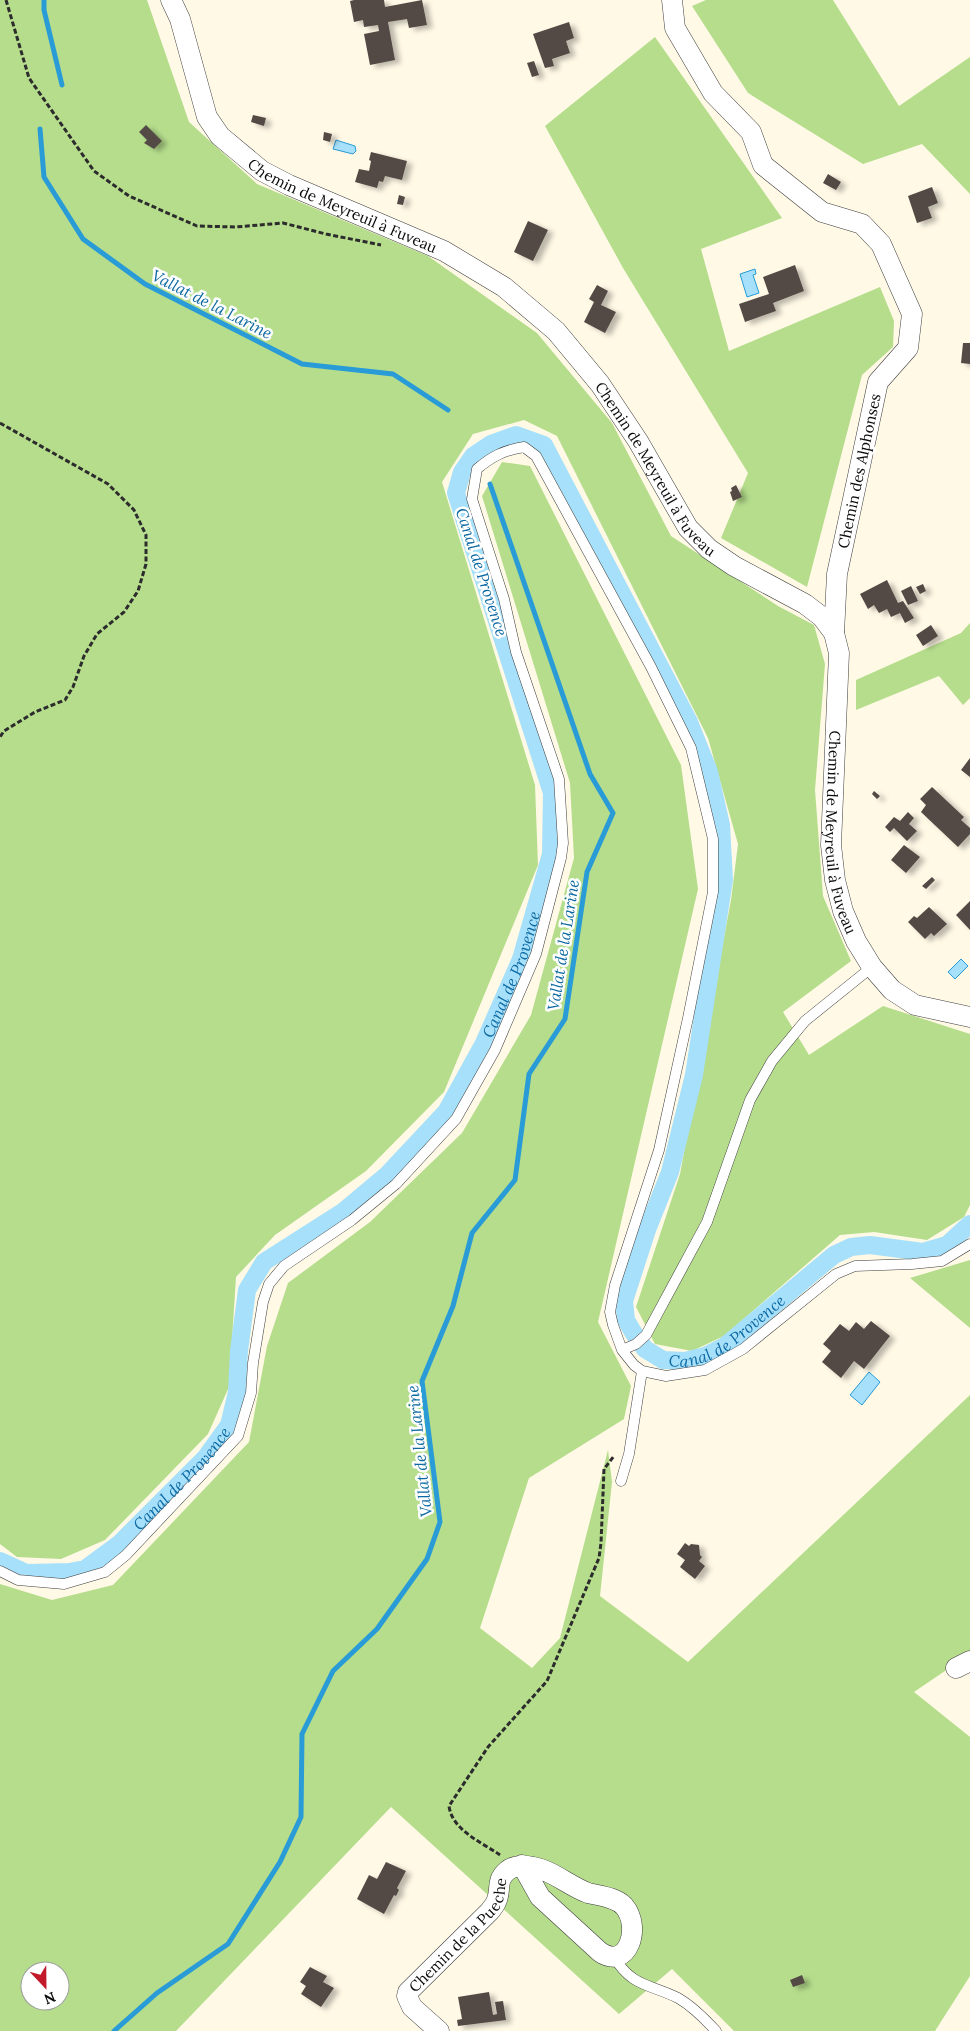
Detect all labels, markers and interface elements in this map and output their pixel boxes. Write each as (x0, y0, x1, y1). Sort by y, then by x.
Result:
street label: Chemin de Meyreuil à Fuveau (244, 154, 440, 256)
water label: Vallat de la Larine (149, 265, 276, 343)
street label: Chemin de Meyreuil à Fuveau (591, 378, 719, 560)
street label: Chemin des Alphonses (833, 392, 885, 550)
water label: Canal de Provence (452, 505, 512, 639)
street label: Chemin de Meyreuil à Fuveau (821, 730, 861, 937)
water label: Vallat de la Larine (543, 878, 583, 1012)
water label: Canal de Provence (478, 908, 544, 1041)
water label: Canal de Provence (668, 1290, 789, 1371)
water label: Vallat de la Larine (402, 1384, 436, 1518)
water label: Canal de Provence (129, 1423, 235, 1534)
street label: Chemin de la Pueche (404, 1876, 510, 1996)
north arrow (20, 1961, 70, 2011)
text: N (41, 1988, 58, 2008)

